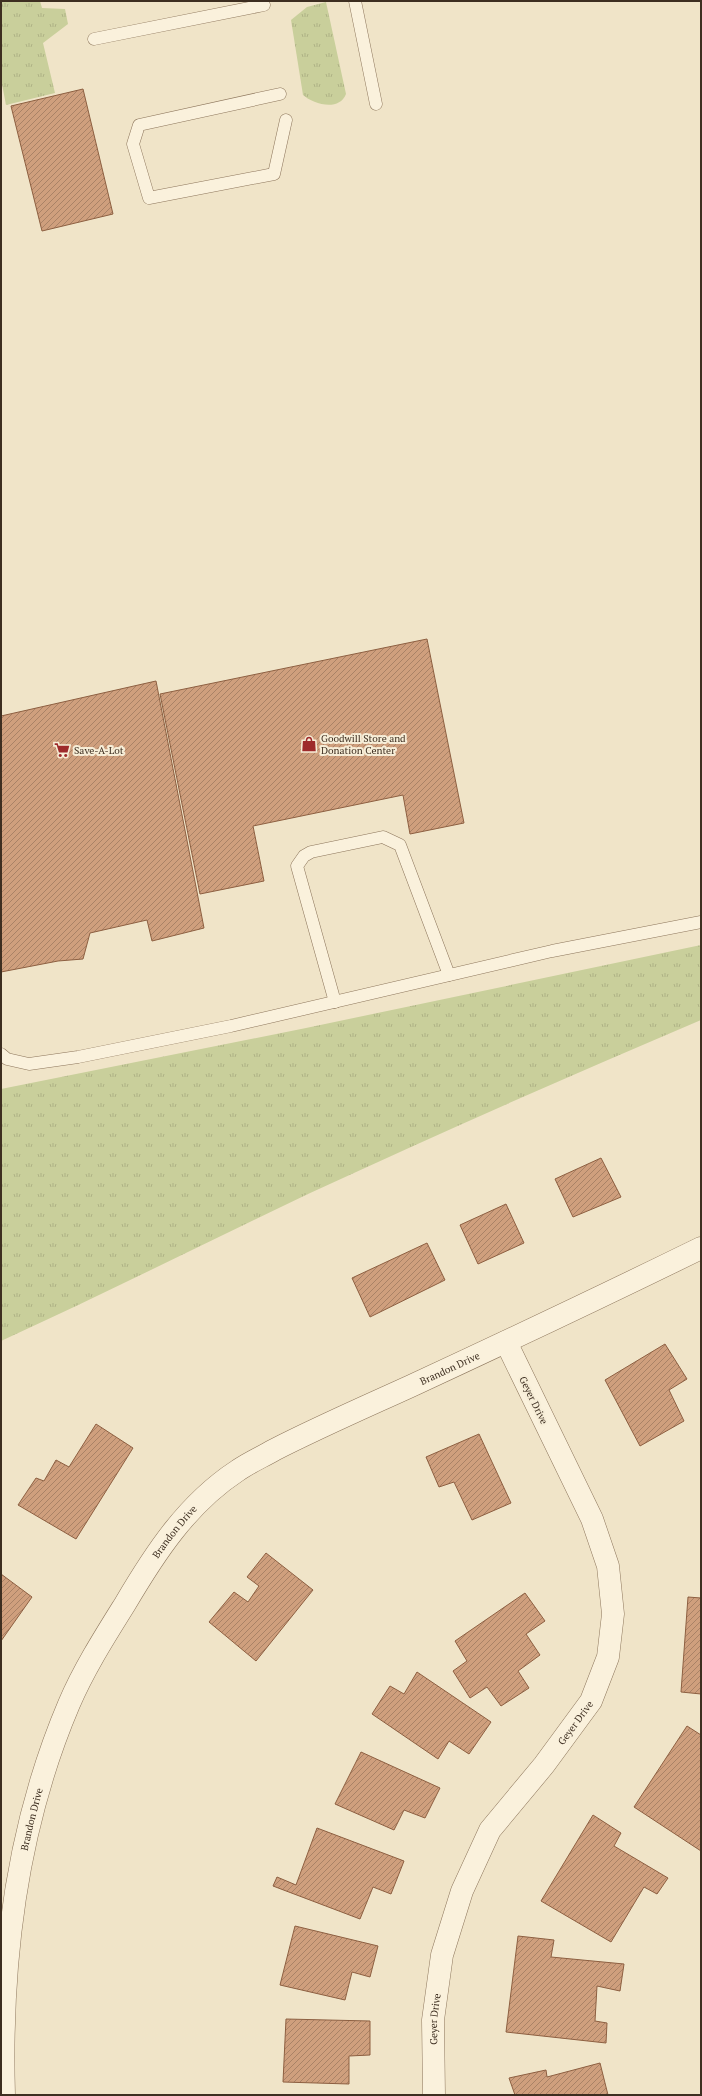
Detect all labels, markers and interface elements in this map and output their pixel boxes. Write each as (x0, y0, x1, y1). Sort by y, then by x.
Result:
place label: Goodwill Store and Donation Center (321, 732, 406, 757)
shop icon: Goodwill Store and Donation Center (300, 735, 318, 753)
supermarket icon: Save-A-Lot (53, 741, 71, 759)
place label: Save-A-Lot (74, 744, 124, 757)
street label: Brandon Drive (418, 1349, 482, 1388)
street label: Geyer Drive (516, 1374, 551, 1426)
street label: Brandon Drive (150, 1502, 200, 1561)
street label: Geyer Drive (555, 1698, 596, 1748)
street label: Brandon Drive (18, 1786, 46, 1852)
street label: Geyer Drive (427, 1993, 444, 2045)

